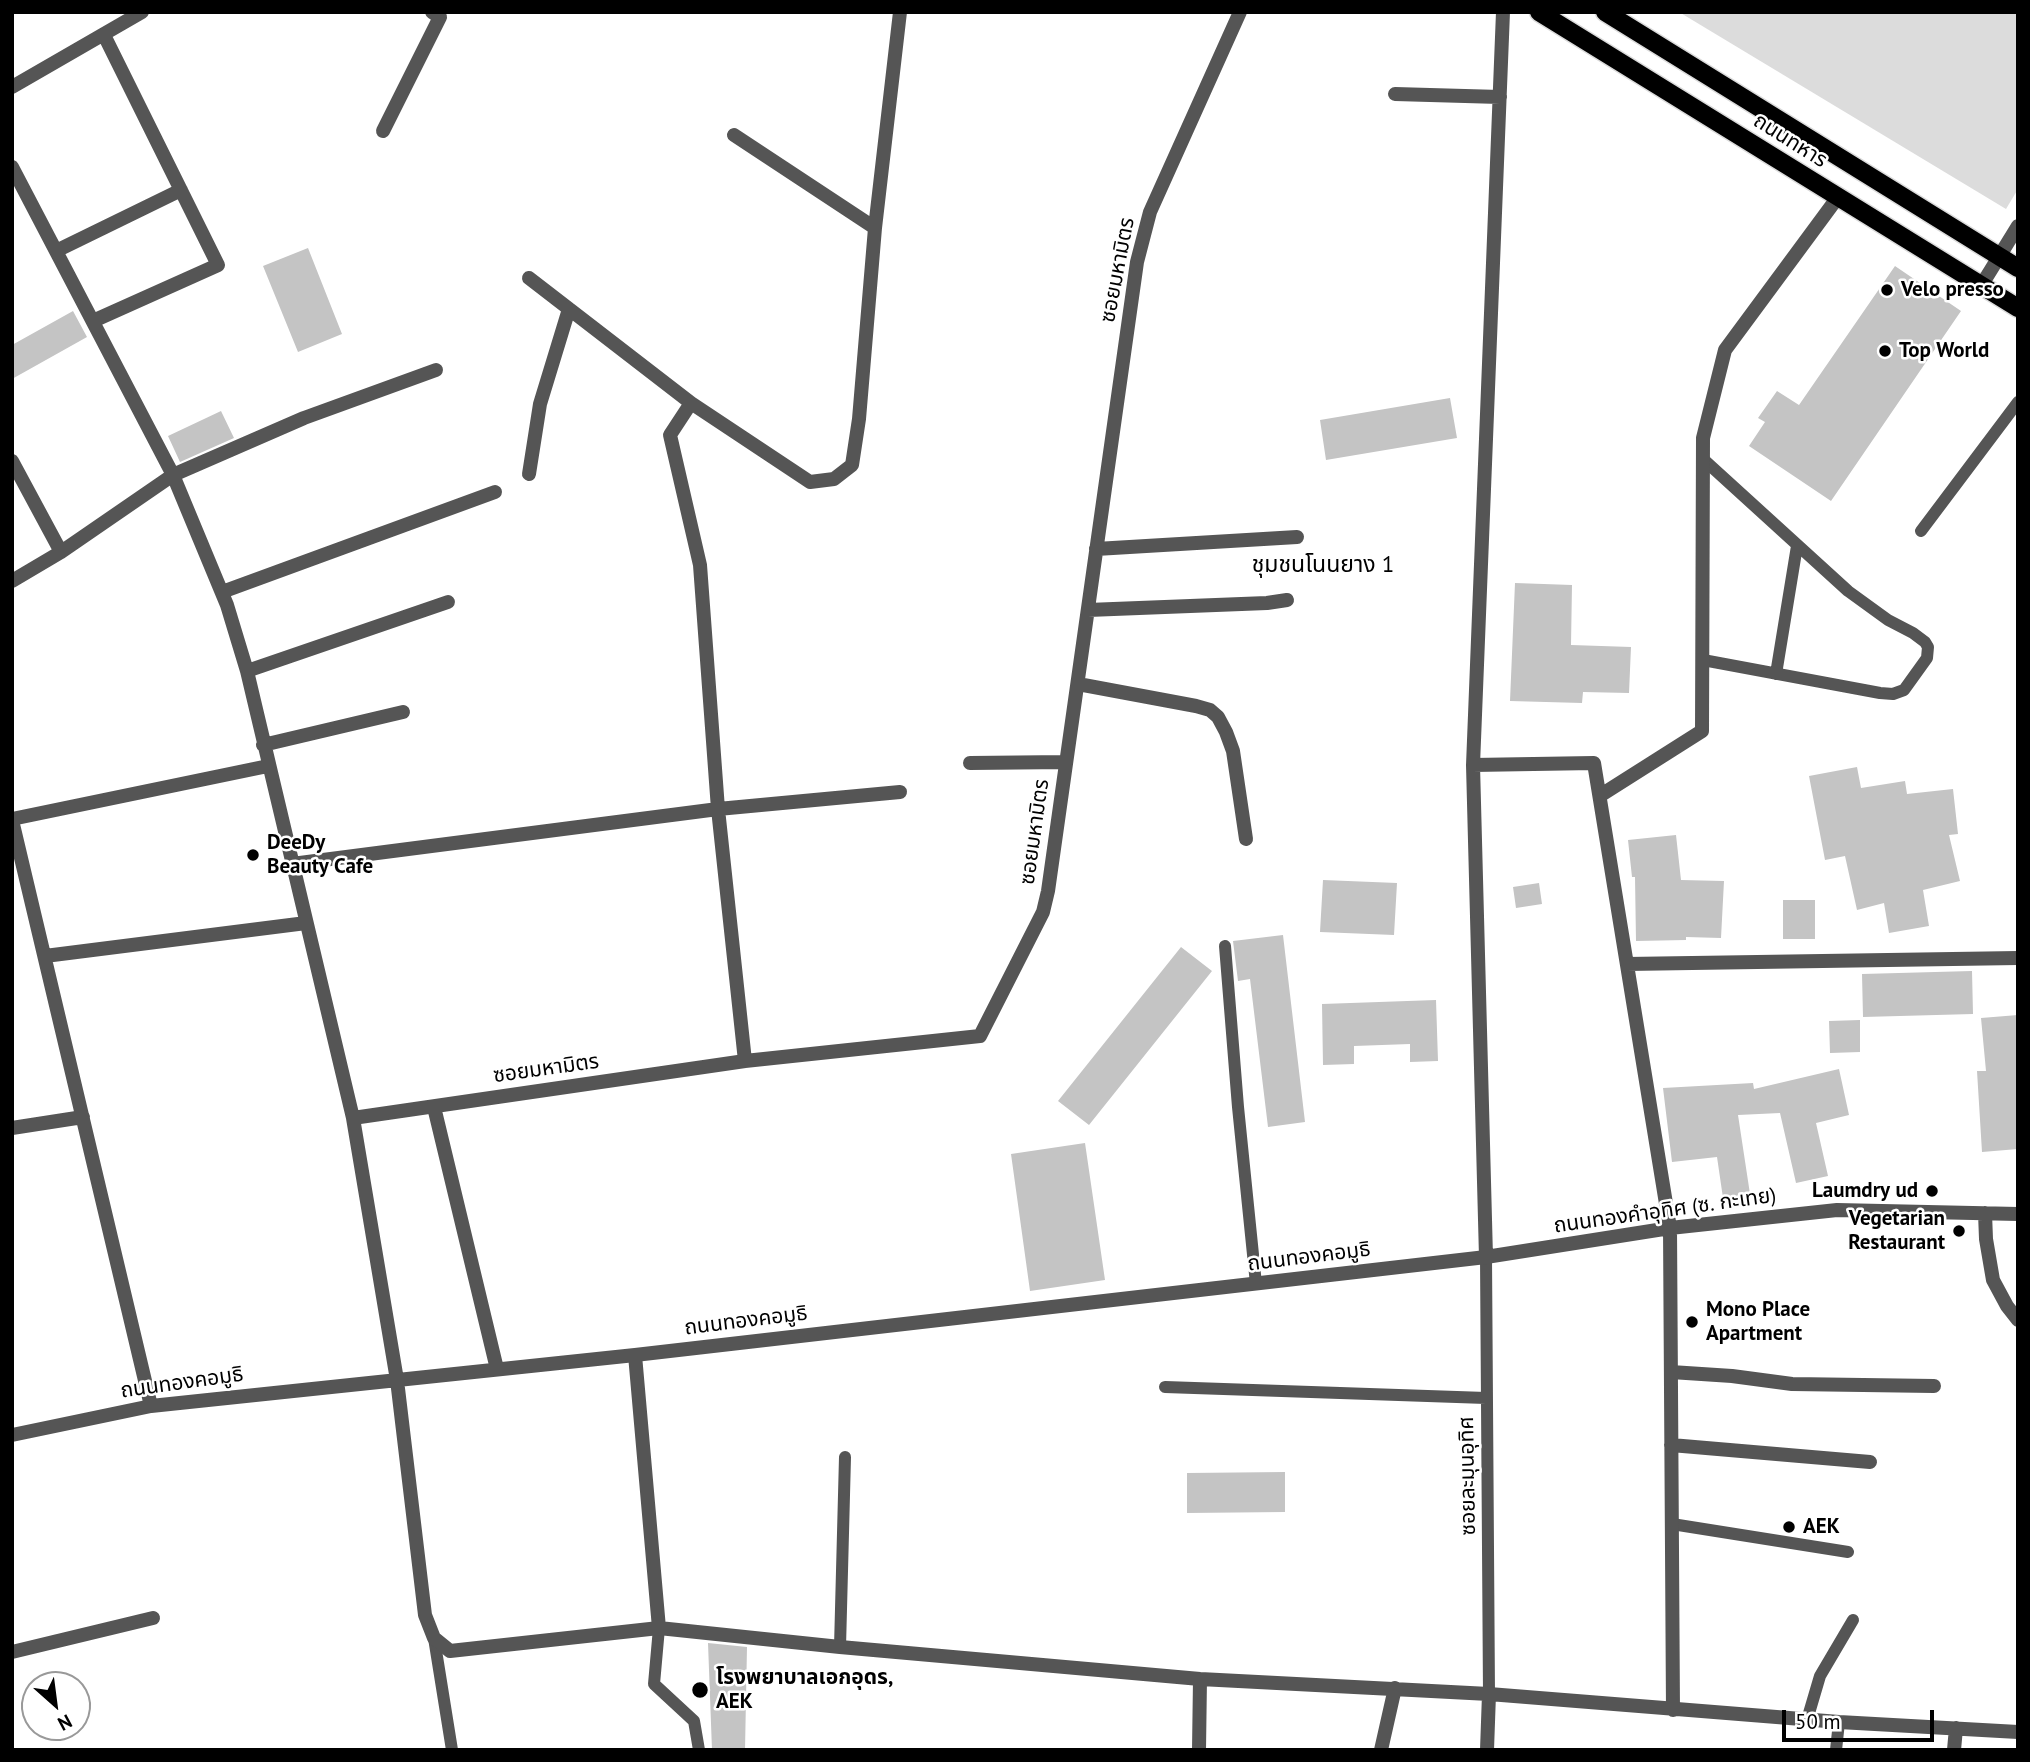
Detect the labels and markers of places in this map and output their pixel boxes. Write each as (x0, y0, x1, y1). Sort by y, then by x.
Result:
place label: Velo presso (1901, 277, 2004, 303)
marker: Velo presso (1879, 282, 1895, 298)
place label: Top World (1899, 338, 1989, 364)
marker: Top World (1877, 343, 1893, 359)
place label: DeeDy Beauty Cafe (267, 830, 373, 880)
marker: DeeDy Beauty Cafe (245, 847, 261, 863)
place label: Laumdry ud (1812, 1178, 1918, 1204)
marker: Laumdry ud (1924, 1183, 1940, 1199)
place label: Vegetarian Restaurant (1848, 1206, 1945, 1256)
marker: Vegetarian Restaurant (1951, 1223, 1967, 1239)
place label: Mono Place Apartment (1706, 1297, 1810, 1347)
marker: Mono Place Apartment (1684, 1314, 1700, 1330)
place label: AEK (1803, 1514, 1840, 1540)
marker: AEK (1781, 1519, 1797, 1535)
place label: โรงพยาบาลเอกอุดร, AEK (716, 1665, 893, 1715)
marker: โรงพยาบาลเอกอุดร, AEK (690, 1680, 710, 1700)

